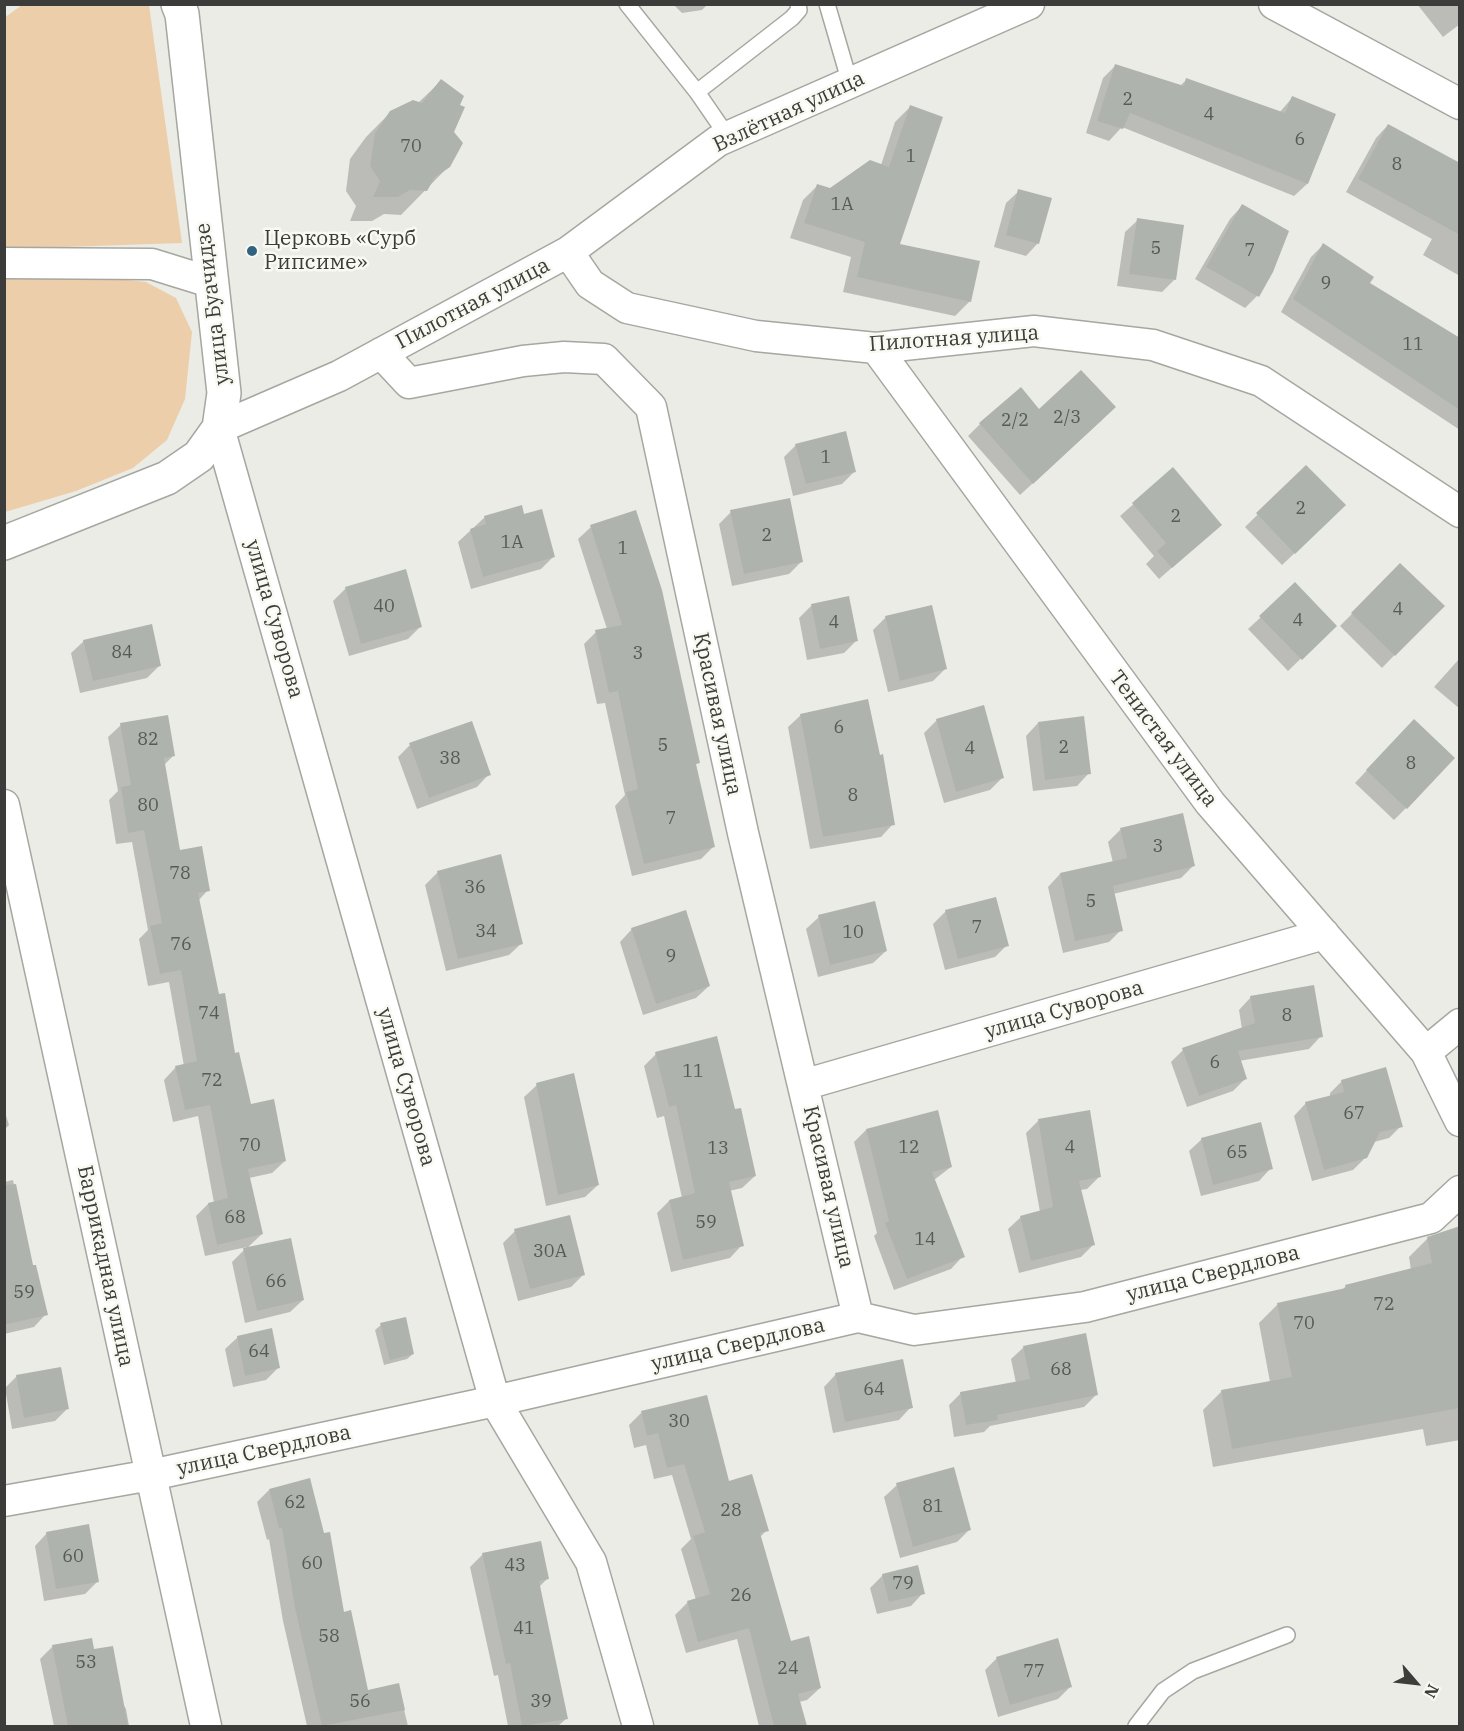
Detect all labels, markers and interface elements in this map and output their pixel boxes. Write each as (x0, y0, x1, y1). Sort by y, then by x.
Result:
street label: Взлётная улица (709, 66, 869, 158)
house number: 2 (1123, 89, 1133, 111)
house number: 4 (1204, 104, 1214, 126)
house number: 6 (1295, 129, 1305, 151)
house number: 70 (400, 136, 422, 158)
house number: 1 (906, 146, 916, 168)
house number: 8 (1392, 154, 1402, 176)
house number: 1А (830, 194, 854, 216)
street label: улица Буачидзе (191, 222, 235, 386)
place label: Церковь «Сурб Рипсиме» (264, 226, 416, 276)
house number: 5 (1151, 238, 1161, 260)
house number: 7 (1245, 240, 1255, 262)
marker: Церковь «Сурб Рипсиме» (245, 244, 259, 258)
street label: Пилотная улица (392, 253, 554, 355)
house number: 9 (1321, 273, 1331, 295)
street label: Пилотная улица (868, 320, 1040, 358)
house number: 11 (1402, 334, 1424, 356)
house number: 2/3 (1053, 407, 1081, 429)
house number: 2/2 (1001, 410, 1029, 432)
house number: 1 (821, 447, 831, 469)
house number: 2 (1296, 498, 1306, 520)
house number: 2 (1171, 506, 1181, 528)
house number: 2 (762, 525, 772, 547)
house number: 1А (500, 532, 524, 554)
street label: улица Суворова (239, 537, 309, 701)
house number: 1 (618, 538, 628, 560)
house number: 40 (373, 596, 395, 618)
house number: 4 (1393, 599, 1403, 621)
house number: 4 (1293, 610, 1303, 632)
house number: 4 (829, 612, 839, 634)
street label: Красивая улица (687, 630, 747, 798)
house number: 84 (111, 642, 133, 664)
house number: 3 (633, 643, 643, 665)
street label: Тенистая улица (1104, 666, 1222, 812)
house number: 6 (834, 717, 844, 739)
house number: 82 (137, 729, 159, 751)
house number: 5 (658, 735, 668, 757)
house number: 2 (1059, 737, 1069, 759)
house number: 4 (965, 738, 975, 760)
house number: 38 (439, 748, 461, 770)
house number: 8 (1406, 753, 1416, 775)
house number: 8 (848, 785, 858, 807)
house number: 80 (137, 795, 159, 817)
house number: 7 (666, 808, 676, 830)
house number: 3 (1153, 836, 1163, 858)
house number: 78 (169, 863, 191, 885)
house number: 36 (464, 877, 486, 899)
house number: 5 (1086, 891, 1096, 913)
house number: 7 (972, 917, 982, 939)
house number: 34 (475, 921, 497, 943)
house number: 10 (842, 922, 864, 944)
house number: 76 (170, 934, 192, 956)
house number: 9 (666, 946, 676, 968)
street label: улица Суворова (982, 975, 1146, 1045)
house number: 74 (198, 1003, 220, 1025)
street label: улица Суворова (371, 1005, 441, 1169)
house number: 8 (1282, 1005, 1292, 1027)
house number: 6 (1210, 1052, 1220, 1074)
house number: 11 (682, 1061, 704, 1083)
house number: 72 (201, 1070, 223, 1092)
street label: Красивая улица (797, 1103, 859, 1271)
house number: 67 (1343, 1103, 1365, 1125)
house number: 70 (239, 1135, 261, 1157)
house number: 12 (898, 1137, 920, 1159)
house number: 4 (1065, 1137, 1075, 1159)
house number: 13 (707, 1138, 729, 1160)
house number: 65 (1226, 1142, 1248, 1164)
street label: Баррикадная улица (71, 1163, 139, 1369)
house number: 68 (224, 1207, 246, 1229)
house number: 59 (695, 1212, 717, 1234)
house number: 14 (914, 1229, 936, 1251)
street label: улица Свердлова (1124, 1240, 1302, 1308)
house number: 30А (533, 1241, 567, 1263)
house number: 66 (265, 1271, 287, 1293)
house number: 59 (13, 1282, 35, 1304)
house number: 72 (1373, 1294, 1395, 1316)
street label: улица Свердлова (649, 1313, 827, 1377)
house number: 70 (1293, 1313, 1315, 1335)
house number: 64 (248, 1341, 270, 1363)
house number: 68 (1050, 1359, 1072, 1381)
house number: 64 (863, 1379, 885, 1401)
house number: 30 (668, 1411, 690, 1433)
street label: улица Свердлова (175, 1420, 353, 1482)
house number: 62 (284, 1492, 306, 1514)
house number: 81 (922, 1496, 944, 1518)
house number: 28 (720, 1500, 742, 1522)
house number: 60 (62, 1546, 84, 1568)
house number: 60 (301, 1553, 323, 1575)
house number: 43 (504, 1555, 526, 1577)
house number: 79 (892, 1573, 914, 1595)
house number: 26 (730, 1585, 752, 1607)
house number: 41 (513, 1618, 535, 1640)
house number: 58 (318, 1626, 340, 1648)
house number: 53 (75, 1652, 97, 1674)
north arrow (1386, 1653, 1446, 1713)
house number: 24 (777, 1658, 799, 1680)
house number: 77 (1023, 1661, 1045, 1683)
text: N (1420, 1681, 1444, 1702)
house number: 56 (349, 1691, 371, 1713)
house number: 39 (530, 1691, 552, 1713)

